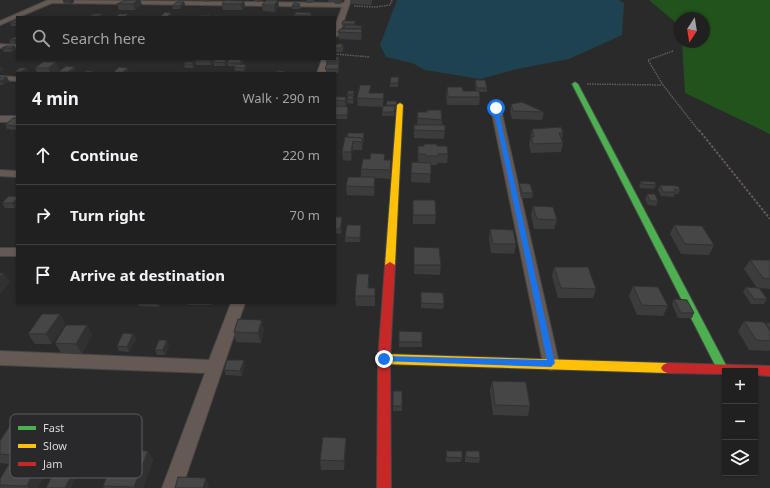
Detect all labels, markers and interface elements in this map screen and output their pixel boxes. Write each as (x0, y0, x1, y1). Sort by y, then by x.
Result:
north arrow (674, 12, 710, 48)
search box (16, 16, 336, 60)
icon: search (30, 27, 52, 49)
text: Search here (62, 28, 145, 48)
text: 4 min (32, 87, 79, 110)
text: Walk · 290 m (242, 89, 320, 107)
route start (487, 99, 505, 117)
icon: ahead (32, 144, 54, 166)
text: Continue (70, 145, 138, 165)
text: 220 m (282, 146, 320, 164)
icon: right (32, 204, 54, 226)
text: Turn right (70, 205, 145, 225)
text: 70 m (290, 206, 320, 224)
icon: arrive (32, 264, 54, 286)
text: Arrive at destination (70, 265, 225, 285)
route end (375, 350, 393, 368)
map controls (722, 368, 758, 476)
button: + (722, 368, 758, 404)
button: − (722, 404, 758, 440)
legend (10, 414, 142, 478)
text: Fast (43, 420, 64, 435)
text: Slow (43, 438, 67, 453)
button: layers (722, 440, 758, 476)
text: Jam (42, 456, 62, 471)

